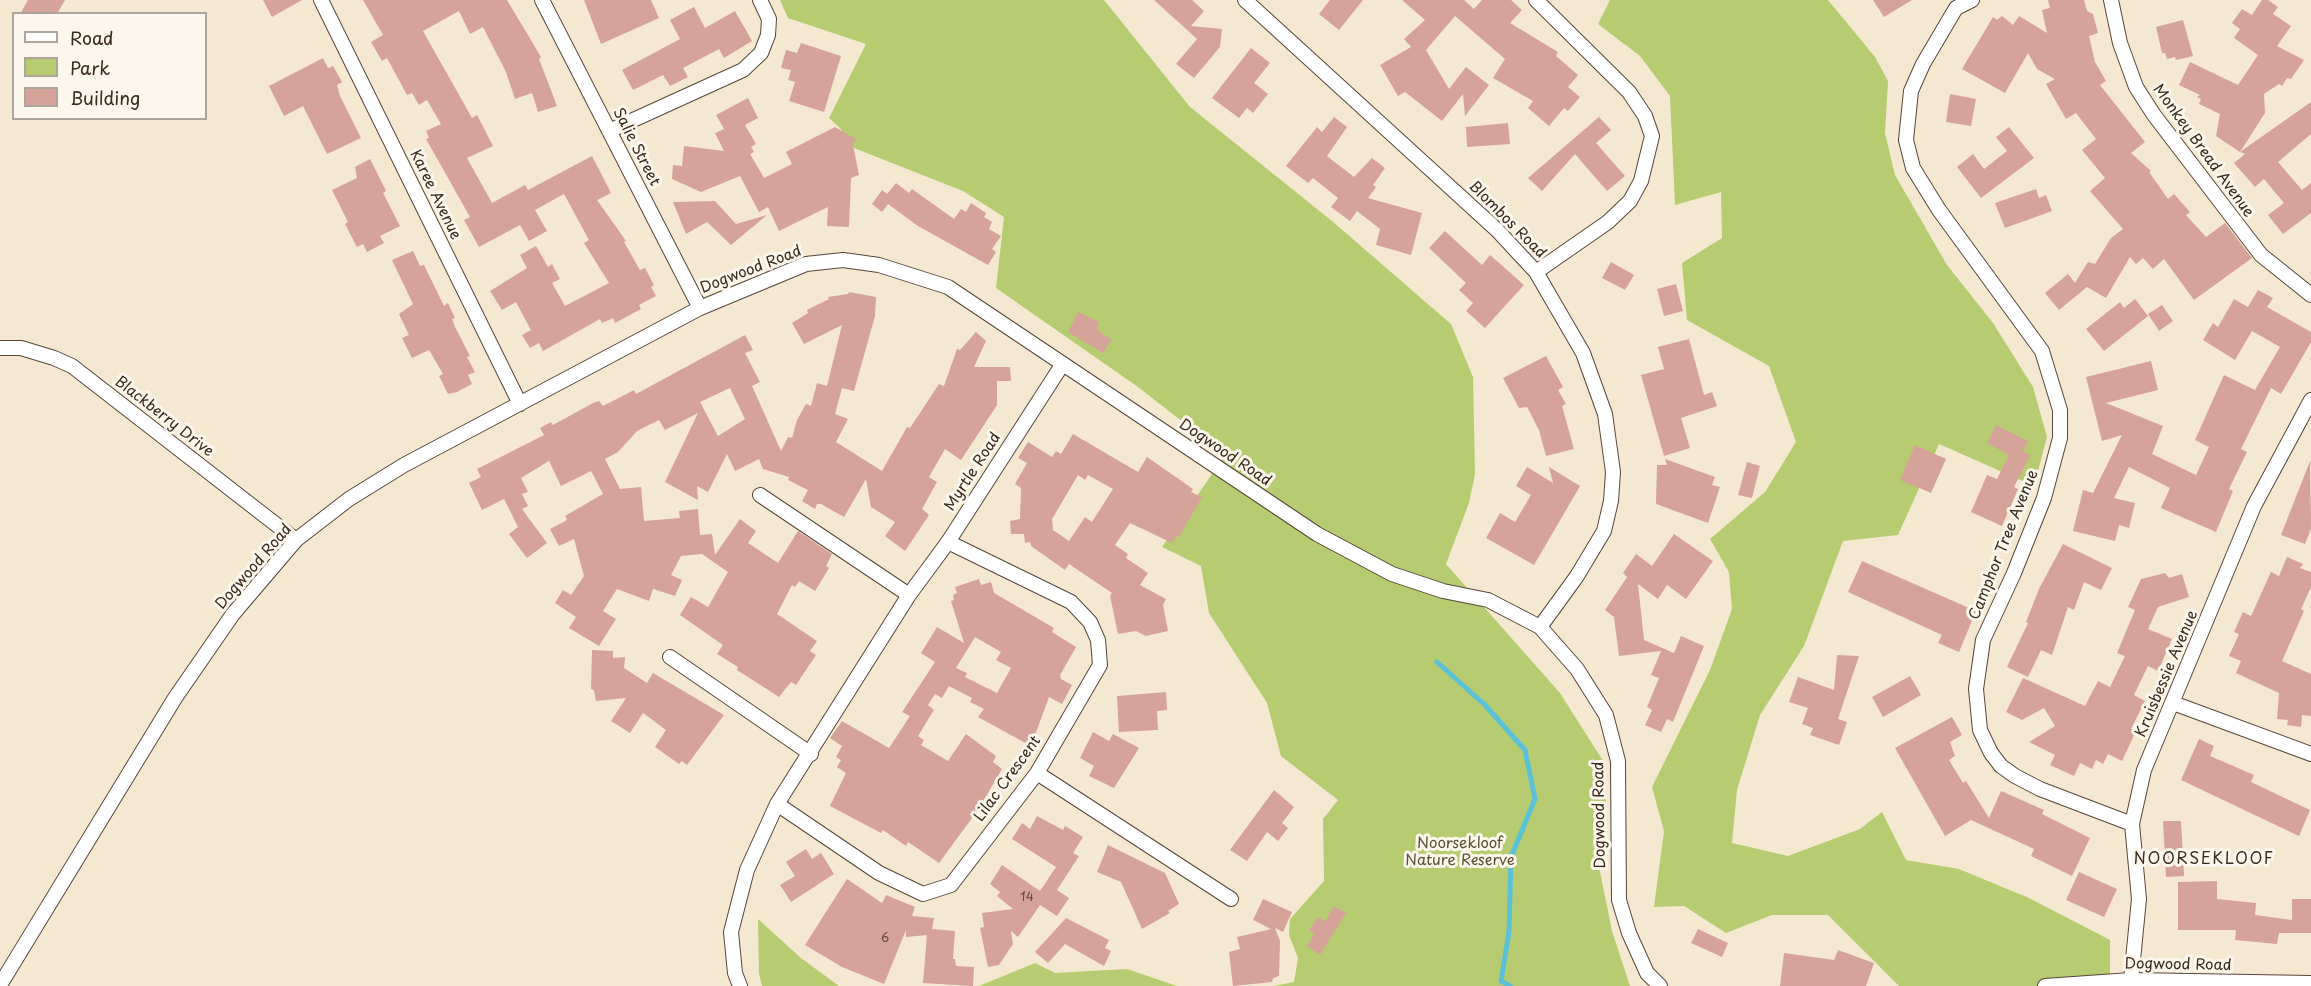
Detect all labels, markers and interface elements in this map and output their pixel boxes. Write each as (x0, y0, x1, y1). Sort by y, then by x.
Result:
legend (12, 12, 207, 120)
text: Road (70, 24, 114, 51)
text: Park (70, 54, 110, 81)
street label: Monkey Bread Avenue (2149, 81, 2257, 221)
text: Building (70, 84, 140, 111)
street label: Salie Street (609, 105, 663, 189)
street label: Karee Avenue (406, 147, 464, 243)
street label: Blombos Road (1465, 178, 1549, 262)
street label: Dogwood Road (698, 242, 804, 298)
street label: Blackberry Drive (111, 373, 217, 461)
street label: Dogwood Road (1176, 416, 1274, 490)
street label: Myrtle Road (941, 430, 1005, 514)
street label: Camphor Tree Avenue (1966, 467, 2042, 623)
street label: Dogwood Road (212, 521, 296, 613)
street label: Kruisbessie Avenue (2132, 608, 2202, 740)
street label: Lilac Crescent (971, 733, 1045, 825)
street label: Dogwood Road (1590, 761, 1610, 869)
park label: Noorsekloof Nature Reserve (1405, 835, 1515, 870)
district label: NOORSEKLOOF (2135, 850, 2273, 870)
house number: 14 (1020, 891, 1034, 905)
house number: 6 (881, 932, 889, 946)
street label: Dogwood Road (2124, 955, 2232, 975)

